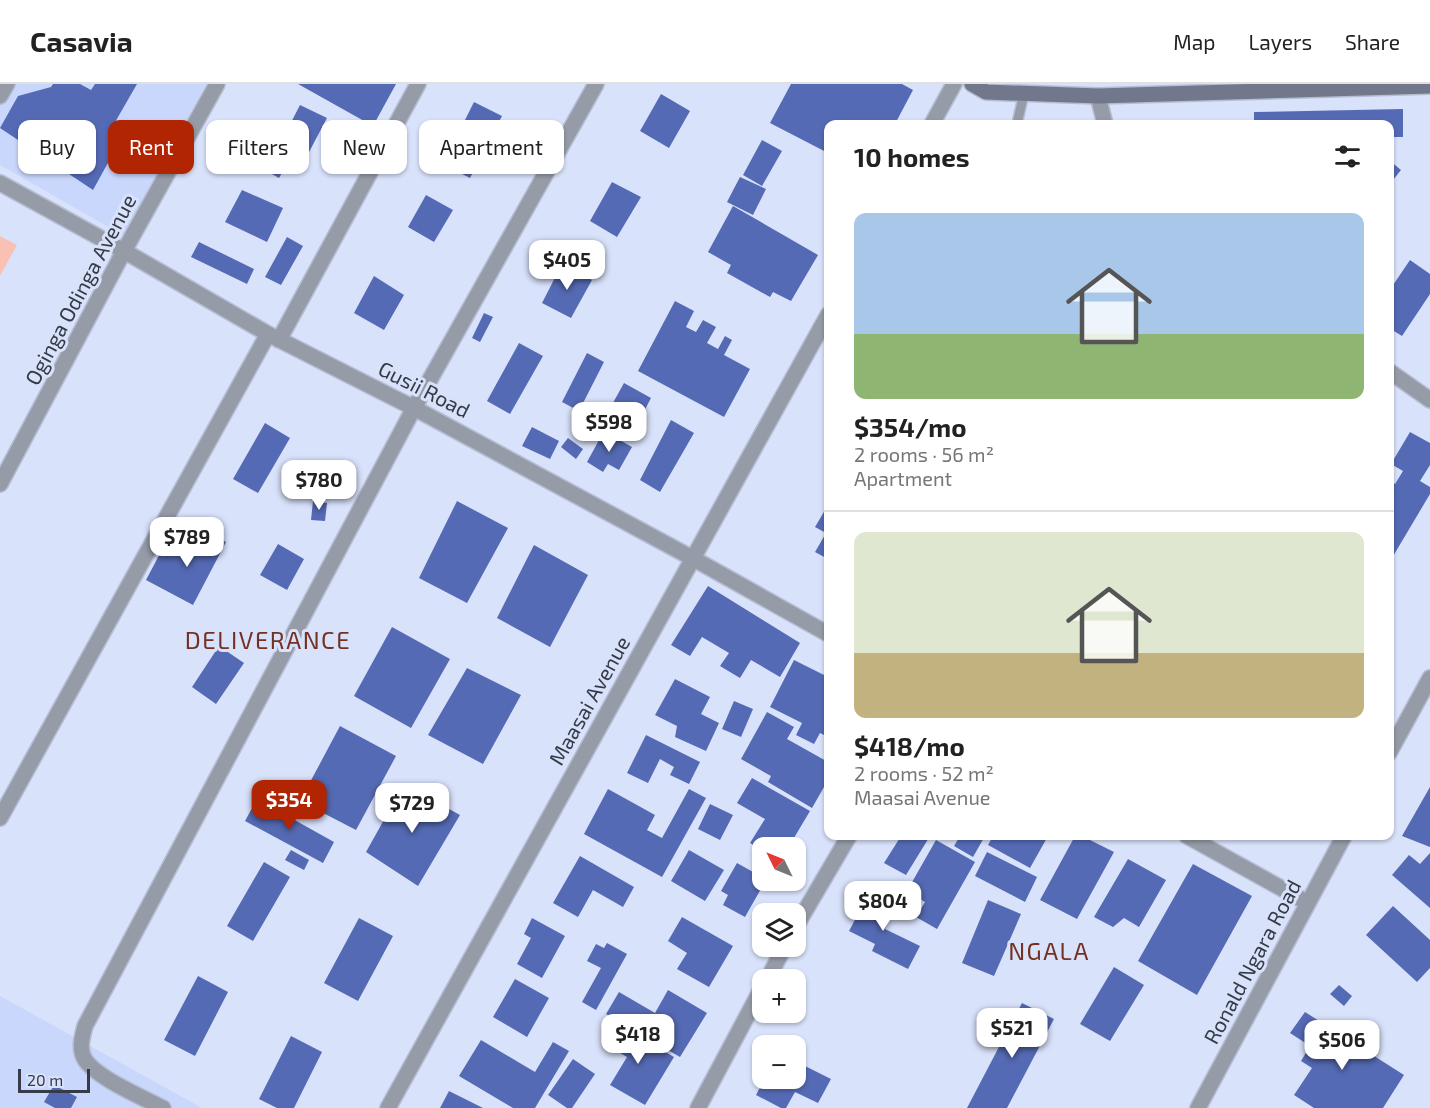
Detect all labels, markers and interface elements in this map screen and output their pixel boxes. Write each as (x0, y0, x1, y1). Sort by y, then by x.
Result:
text: Casavia (30, 24, 133, 58)
text: Map (1173, 29, 1215, 54)
text: Layers (1248, 29, 1312, 54)
text: Share (1345, 29, 1400, 54)
chip: Buy (18, 120, 96, 174)
chip: Rent (108, 120, 194, 174)
chip: Filters (206, 120, 309, 174)
chip: New (321, 120, 407, 174)
chip: Apartment (419, 120, 564, 174)
icon: filters (1331, 140, 1364, 173)
text: 10 homes (854, 141, 970, 172)
street label: Oginga Odinga Avenue (19, 190, 141, 389)
pin: $405 (531, 240, 603, 291)
text: $405 (543, 247, 591, 271)
icon: home (1055, 252, 1163, 360)
street label: Gusii Road (375, 355, 475, 422)
pin: $598 (573, 402, 645, 453)
text: $598 (586, 409, 632, 433)
text: $354/mo (854, 411, 967, 442)
text: 2 rooms · 56 m² (854, 442, 994, 466)
pin: $780 (283, 460, 355, 511)
text: Apartment (854, 466, 952, 490)
text: $780 (295, 467, 343, 491)
pin: $789 (151, 517, 223, 568)
text: $789 (164, 524, 210, 548)
icon: home (1055, 571, 1163, 679)
district label: DELIVERANCE (185, 625, 351, 654)
street label: Maasai Avenue (543, 631, 634, 769)
text: $418/mo (854, 730, 965, 761)
text: 2 rooms · 52 m² (854, 761, 994, 785)
pin: $354 (253, 780, 325, 831)
pin: $729 (376, 783, 448, 834)
text: Maasai Avenue (854, 785, 991, 809)
text: $354 (266, 787, 312, 811)
text: $729 (389, 790, 435, 814)
north arrow (752, 837, 806, 891)
map controls (752, 837, 806, 1089)
street label: Ronald Ngara Road (1198, 875, 1306, 1048)
pin: $804 (847, 881, 919, 932)
text: $804 (858, 888, 908, 912)
button: layers (752, 903, 806, 957)
district label: NGALA (1008, 936, 1090, 965)
button: + (752, 969, 806, 1023)
pin: $521 (976, 1008, 1048, 1059)
pin: $418 (602, 1014, 674, 1065)
text: $521 (991, 1015, 1033, 1039)
pin: $506 (1306, 1020, 1378, 1071)
text: $418 (615, 1021, 661, 1045)
text: $506 (1318, 1027, 1366, 1051)
button: − (752, 1035, 806, 1089)
scale bar (18, 1066, 90, 1094)
text: 20 m (27, 1070, 63, 1089)

